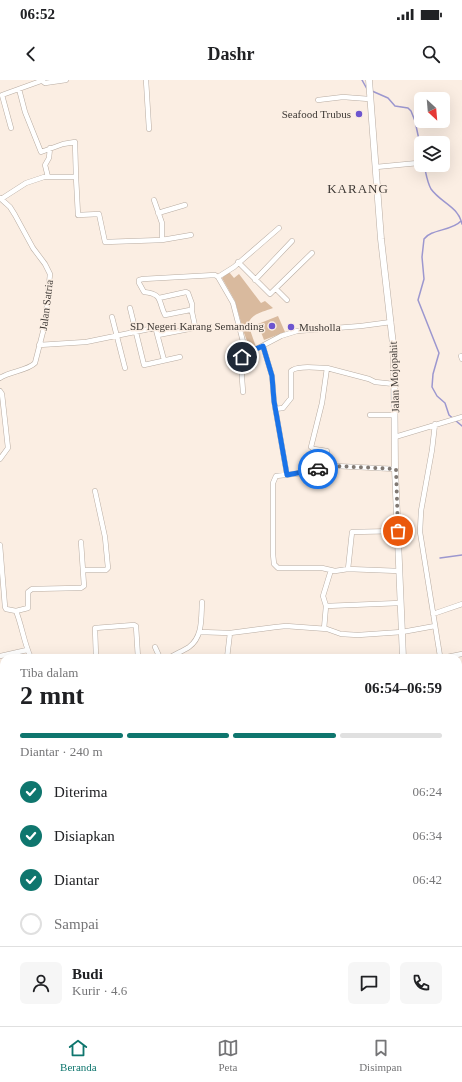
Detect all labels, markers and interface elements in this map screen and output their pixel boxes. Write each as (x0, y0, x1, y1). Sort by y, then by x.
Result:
text: 06:52 (20, 6, 55, 22)
icon: back (20, 43, 42, 65)
icon: search (420, 43, 442, 65)
text: Dashr (207, 44, 255, 64)
north arrow (414, 92, 450, 128)
map controls (414, 92, 450, 172)
place label: Seafood Trubus (282, 108, 351, 120)
marker: Seafood Trubus (354, 109, 364, 119)
button: layers (414, 136, 450, 172)
district label: KARANG (327, 181, 389, 196)
street label: Jalan Satria (37, 279, 55, 331)
place label: SD Negeri Karang Semanding (130, 320, 264, 332)
marker: SD Negeri Karang Semanding (267, 321, 277, 331)
place label: Musholla (299, 321, 341, 333)
marker: Musholla (286, 322, 296, 332)
pin (225, 340, 259, 374)
street label: Jalan Mojopahit (387, 341, 401, 413)
icon: home (231, 346, 253, 368)
courier (298, 449, 338, 489)
icon: car (307, 458, 329, 480)
pin (381, 514, 415, 548)
icon: bag (387, 520, 409, 542)
text: Tiba dalam (20, 665, 78, 680)
text: 06:54–06:59 (365, 680, 442, 696)
text: 2 mnt (20, 681, 84, 710)
text: Diantar · 240 m (20, 744, 103, 759)
icon: check (20, 781, 42, 803)
text: Diterima (54, 784, 107, 800)
text: 06:24 (412, 784, 442, 799)
icon: check (20, 825, 42, 847)
text: Disiapkan (54, 828, 115, 844)
text: 06:34 (412, 828, 442, 843)
icon: check (20, 869, 42, 891)
text: Diantar (54, 872, 99, 888)
text: 06:42 (412, 872, 442, 887)
text: Sampai (54, 916, 99, 932)
button: person (20, 962, 62, 1004)
button: chat (348, 962, 390, 1004)
button: phone (400, 962, 442, 1004)
text: Budi (72, 966, 103, 982)
text: Kurir · 4.6 (72, 983, 127, 998)
tab: Beranda (60, 1037, 97, 1073)
tab: Peta (217, 1037, 239, 1073)
tab: Disimpan (359, 1037, 402, 1073)

